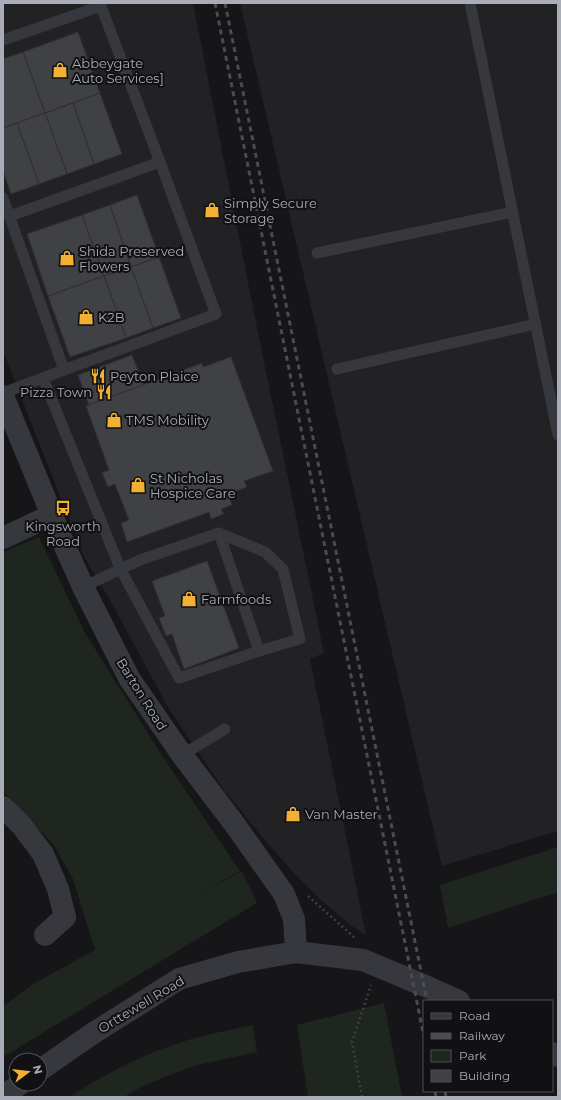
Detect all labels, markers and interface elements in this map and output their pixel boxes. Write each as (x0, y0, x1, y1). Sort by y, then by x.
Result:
place label: Abbeygate Auto Services] (72, 55, 164, 86)
shop icon: Abbeygate Auto Services] (51, 61, 69, 79)
place label: Simply Secure Storage (224, 195, 317, 226)
shop icon: Simply Secure Storage (203, 201, 221, 219)
place label: Shida Preserved Flowers (79, 243, 184, 274)
shop icon: Shida Preserved Flowers (58, 249, 76, 267)
shop icon: K2B (77, 308, 95, 326)
place label: K2B (98, 309, 125, 325)
restaurant icon: Peyton Plaice (89, 367, 107, 385)
place label: Peyton Plaice (110, 368, 199, 384)
restaurant icon: Pizza Town (95, 383, 113, 401)
place label: Pizza Town (20, 384, 92, 400)
shop icon: TMS Mobility (105, 411, 123, 429)
place label: TMS Mobility (126, 412, 210, 428)
place label: St Nicholas Hospice Care (150, 470, 236, 501)
shop icon: St Nicholas Hospice Care (129, 476, 147, 494)
bus stop icon: Kingsworth Road (54, 499, 72, 517)
place label: Kingsworth Road (25, 518, 101, 549)
shop icon: Farmfoods (180, 590, 198, 608)
place label: Farmfoods (201, 591, 271, 607)
street label: Barton Road (113, 655, 171, 733)
shop icon: Van Master (284, 805, 302, 823)
place label: Van Master (305, 806, 378, 822)
street label: Orttewell Road (95, 972, 187, 1036)
legend (423, 1000, 553, 1092)
text: Road (459, 1008, 490, 1023)
text: Railway (459, 1028, 505, 1043)
text: Park (459, 1048, 487, 1063)
north arrow (8, 1052, 48, 1092)
text: N (30, 1063, 46, 1076)
text: Building (459, 1068, 510, 1083)

